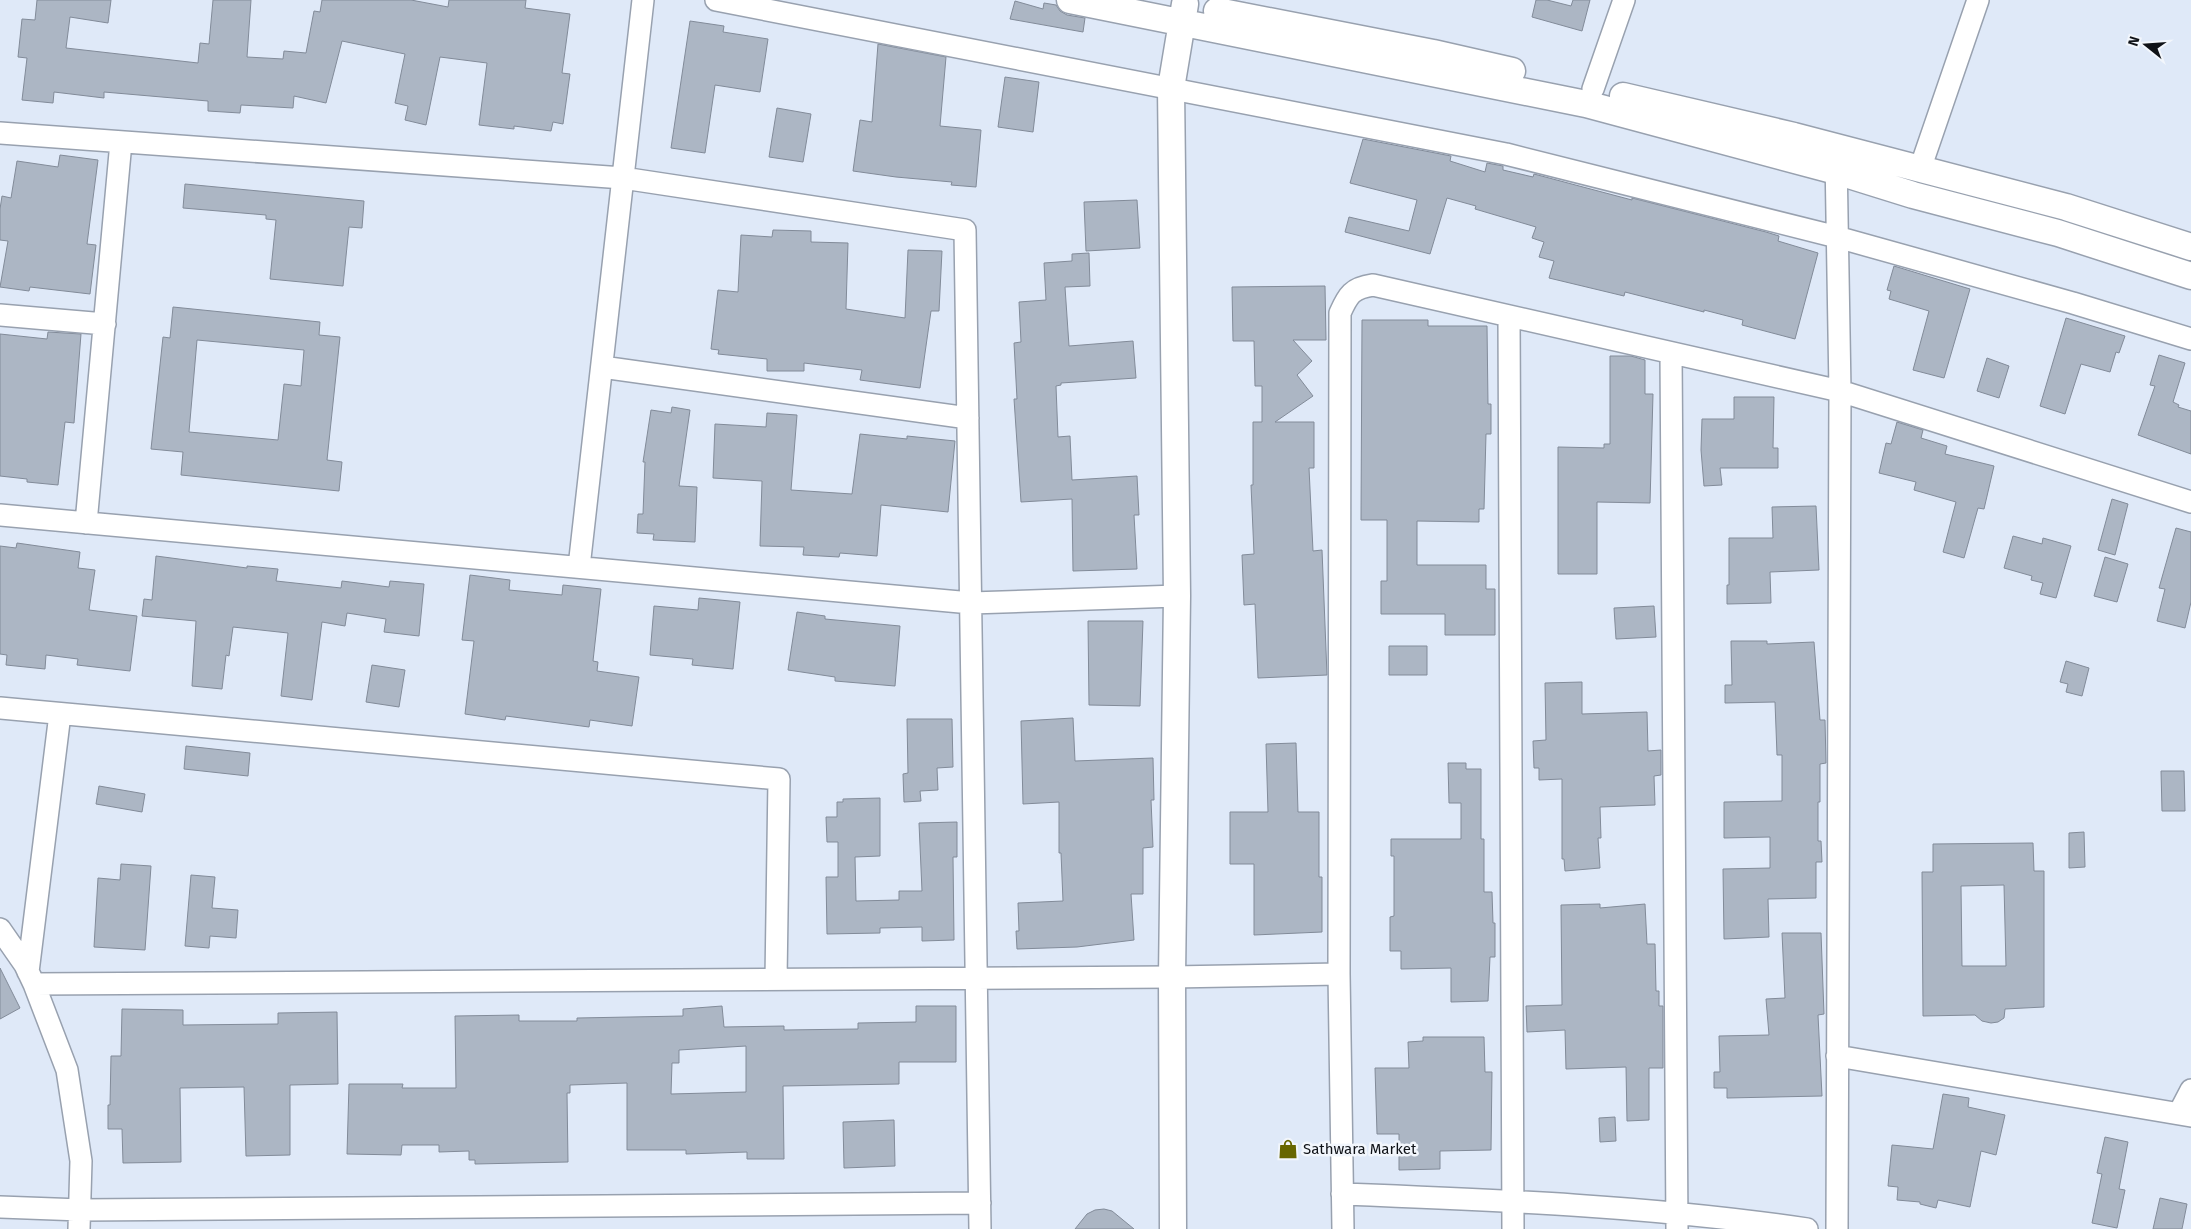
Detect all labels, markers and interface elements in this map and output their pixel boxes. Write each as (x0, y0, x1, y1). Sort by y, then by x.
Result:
north arrow (2121, 20, 2171, 70)
text: N (2125, 34, 2144, 48)
shop icon: Sathwara Market (1277, 1138, 1299, 1160)
place label: Sathwara Market (1303, 1140, 1417, 1158)

